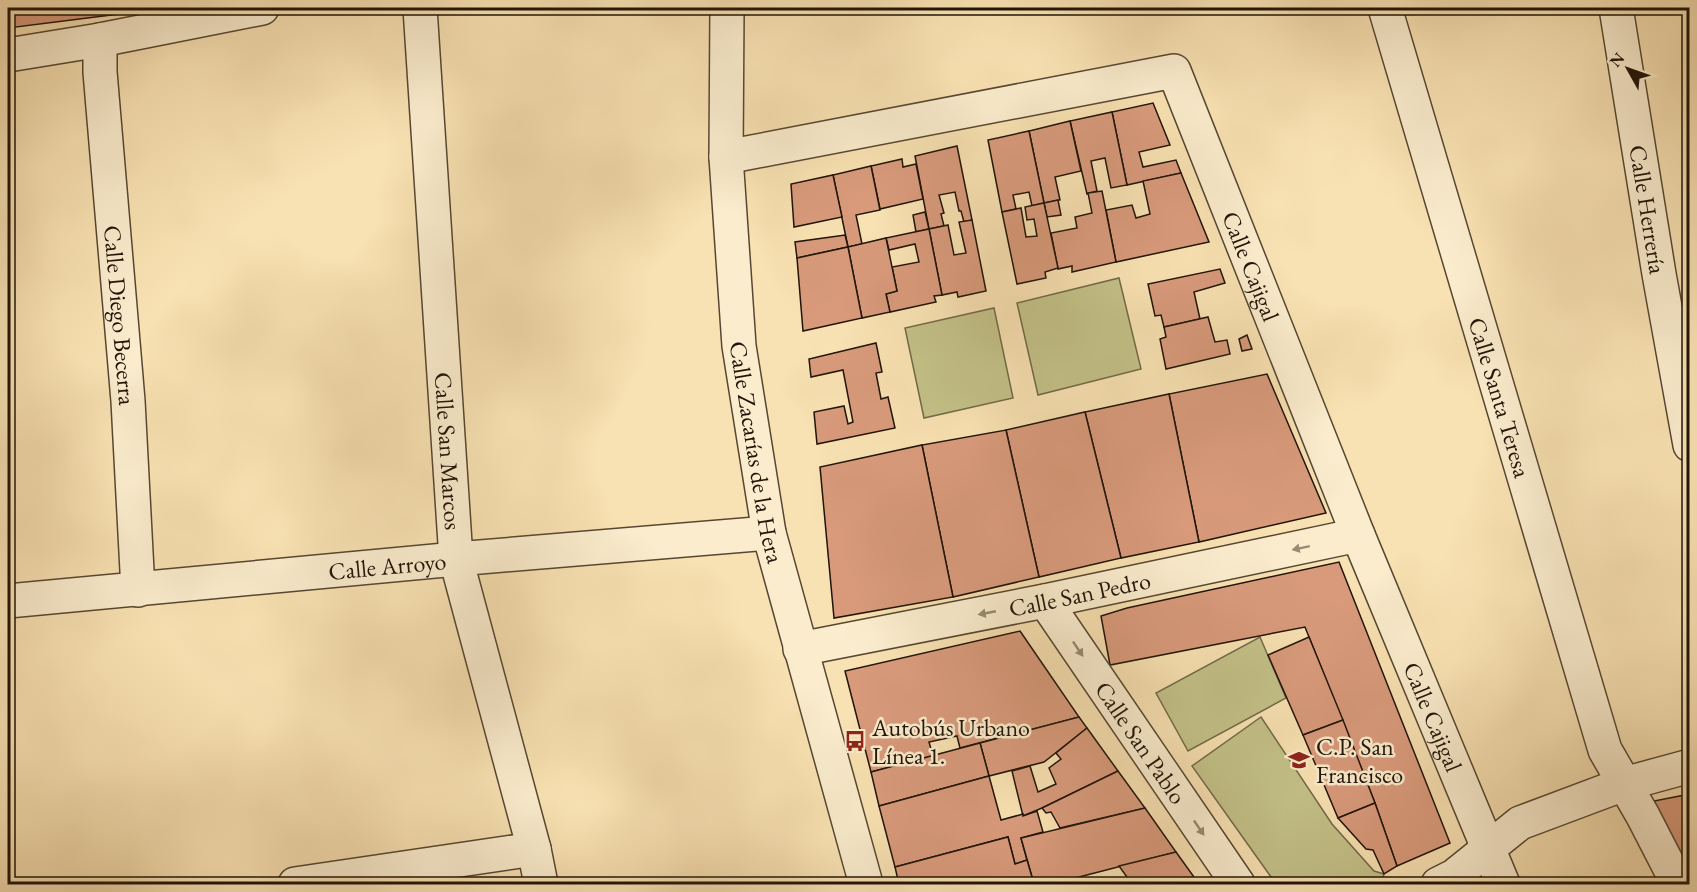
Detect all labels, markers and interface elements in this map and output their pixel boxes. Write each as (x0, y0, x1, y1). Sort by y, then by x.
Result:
north arrow (1598, 39, 1658, 99)
text: N (1605, 48, 1629, 71)
street label: Calle Herrería (1623, 143, 1674, 276)
street label: Calle Cajigal (1216, 206, 1287, 326)
street label: Calle Diego Becerra (98, 224, 144, 407)
street label: Calle Santa Teresa (1462, 314, 1539, 481)
street label: Calle Zacarías de la Hera (723, 339, 792, 567)
street label: Calle San Marcos (428, 371, 470, 531)
one-way arrow (1292, 543, 1310, 553)
street label: Calle Arroyo (327, 544, 448, 586)
street label: Calle San Pedro (1006, 564, 1153, 623)
one-way arrow (977, 609, 996, 618)
one-way arrow (1072, 641, 1084, 657)
street label: Calle Cajigal (1397, 657, 1470, 776)
street label: Calle San Pablo (1089, 675, 1194, 810)
place label: Autobús Urbano Línea 1. (871, 712, 1030, 771)
bus stop icon: Autobús Urbano Línea 1. (843, 729, 867, 753)
place label: C.P. San Francisco (1316, 731, 1403, 790)
school or university icon: C.P. San Francisco (1287, 748, 1311, 772)
one-way arrow (1193, 820, 1204, 836)

